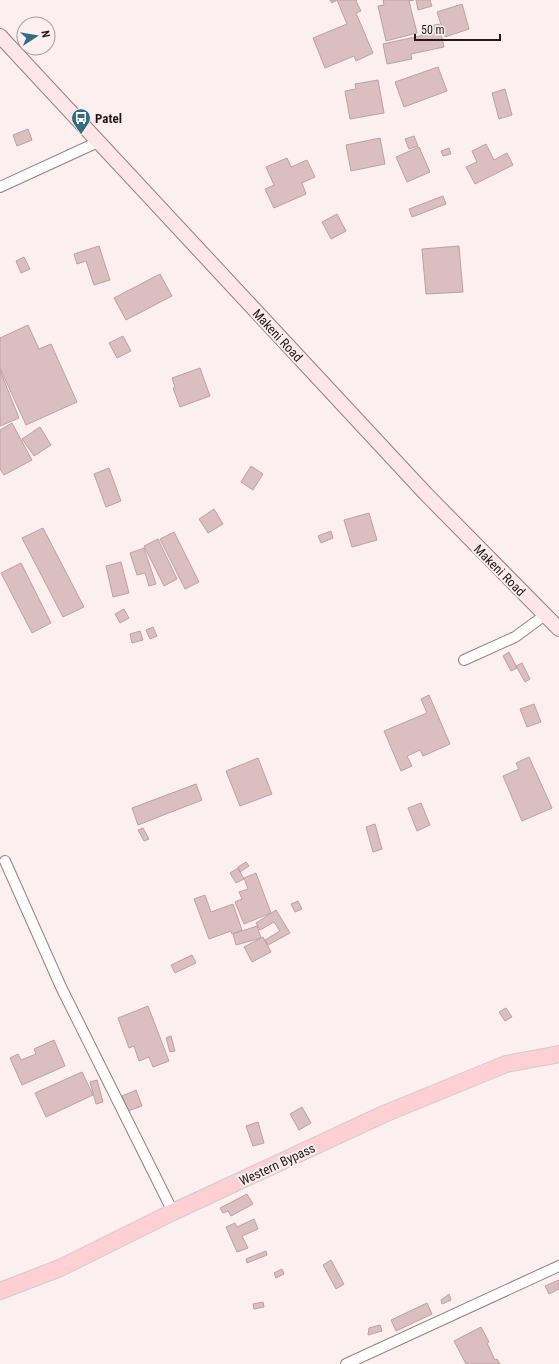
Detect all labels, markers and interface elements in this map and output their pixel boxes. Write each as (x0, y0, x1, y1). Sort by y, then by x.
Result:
north arrow (16, 16, 56, 56)
scale bar (415, 16, 500, 42)
text: 50 m (421, 23, 445, 37)
text: N (38, 29, 52, 39)
bus stop icon: Patel (70, 107, 92, 135)
place label: Patel (95, 111, 122, 126)
street label: Makeni Road (250, 306, 306, 365)
street label: Makeni Road (471, 542, 528, 599)
street label: Western Bypass (237, 1140, 318, 1189)

